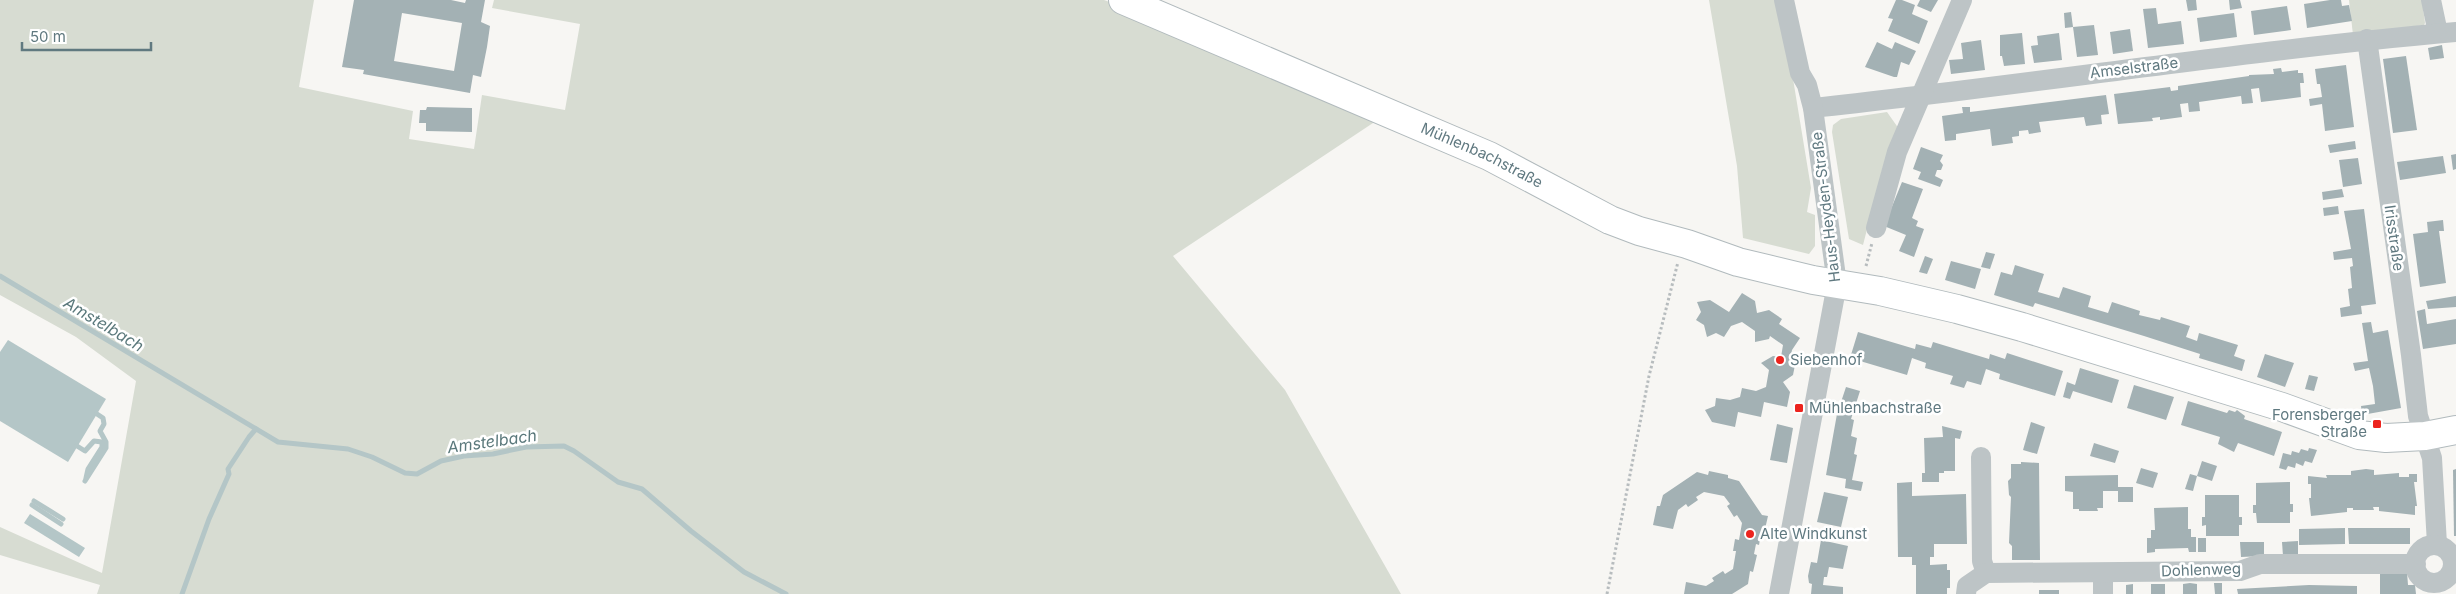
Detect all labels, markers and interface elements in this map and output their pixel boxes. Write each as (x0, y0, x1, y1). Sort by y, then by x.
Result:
scale bar (22, 20, 151, 52)
text: 50 m (30, 27, 66, 46)
street label: Amselstraße (2089, 53, 2179, 82)
street label: Mühlenbachstraße (1418, 118, 1546, 192)
street label: Haus-Heyden-Straße (1807, 131, 1844, 283)
street label: Irisstraße (2380, 204, 2409, 272)
water label: Amstelbach (59, 292, 148, 356)
place label: Siebenhof (1790, 350, 1863, 369)
marker: Siebenhof (1774, 354, 1786, 366)
place label: Mühlenbachstraße (1809, 398, 1942, 417)
marker: Mühlenbachstraße (1793, 402, 1805, 414)
place label: Forensberger Straße (2272, 405, 2367, 441)
marker: Forensberger Straße (2371, 418, 2383, 430)
water label: Amstelbach (445, 425, 538, 457)
place label: Alte Windkunst (1760, 524, 1867, 543)
marker: Alte Windkunst (1744, 528, 1756, 540)
street label: Dohlenweg (2161, 559, 2241, 580)

